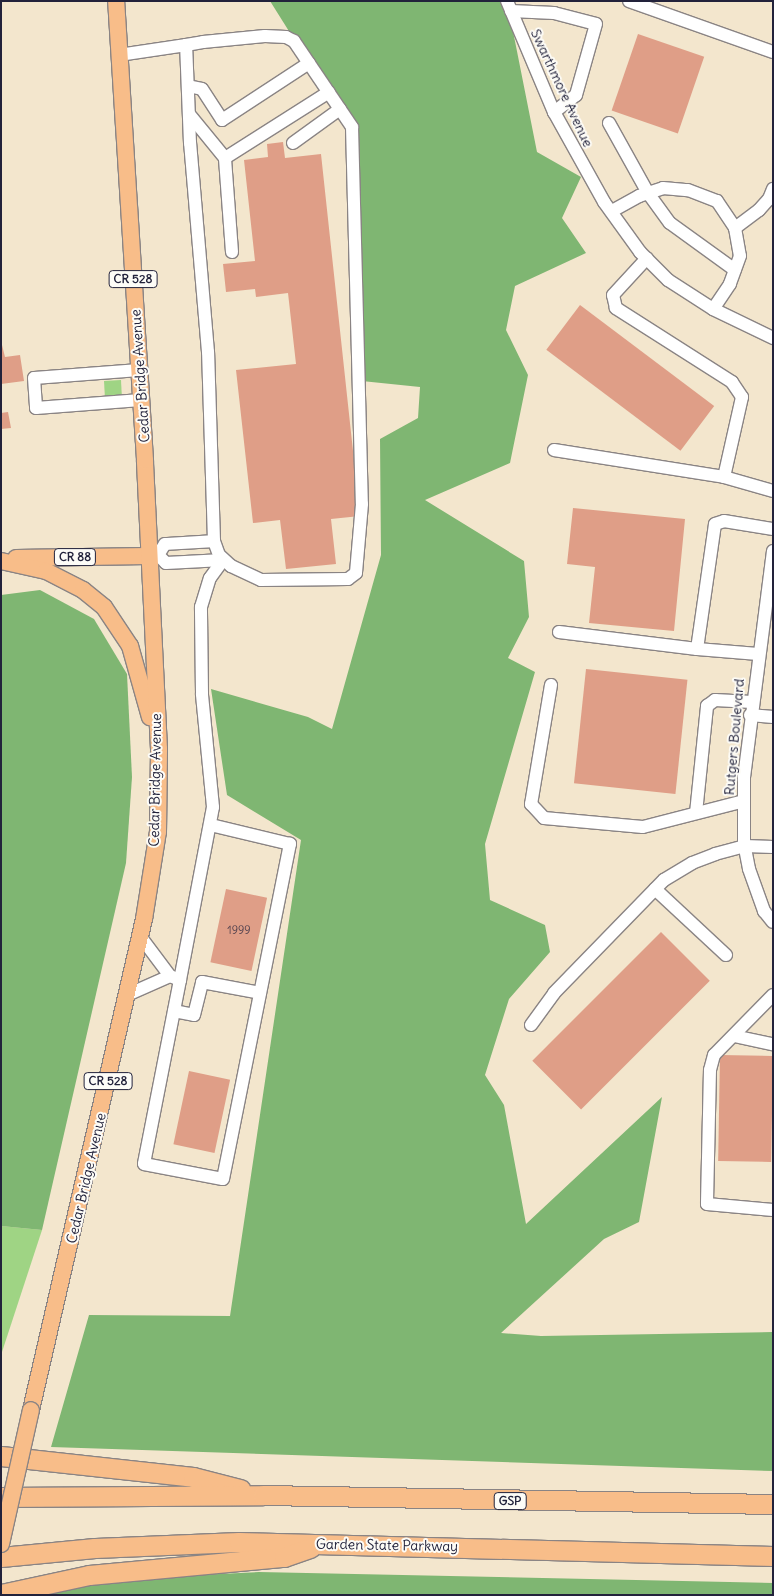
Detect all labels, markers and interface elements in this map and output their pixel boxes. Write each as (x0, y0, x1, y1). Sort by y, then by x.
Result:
street label: Swarthmore Avenue (527, 26, 597, 150)
road number: CR 528 (108, 270, 158, 288)
street label: Cedar Bridge Avenue (127, 309, 153, 443)
road number: CR 88 (54, 548, 96, 566)
street label: Rutgers Boulevard (721, 678, 747, 796)
street label: Cedar Bridge Avenue (145, 713, 165, 847)
house number: 1999 (227, 923, 251, 937)
road number: CR 528 (83, 1072, 133, 1090)
street label: Cedar Bridge Avenue (63, 1111, 109, 1245)
road number: GSP (492, 1492, 528, 1510)
street label: Garden State Parkway (316, 1535, 458, 1555)

